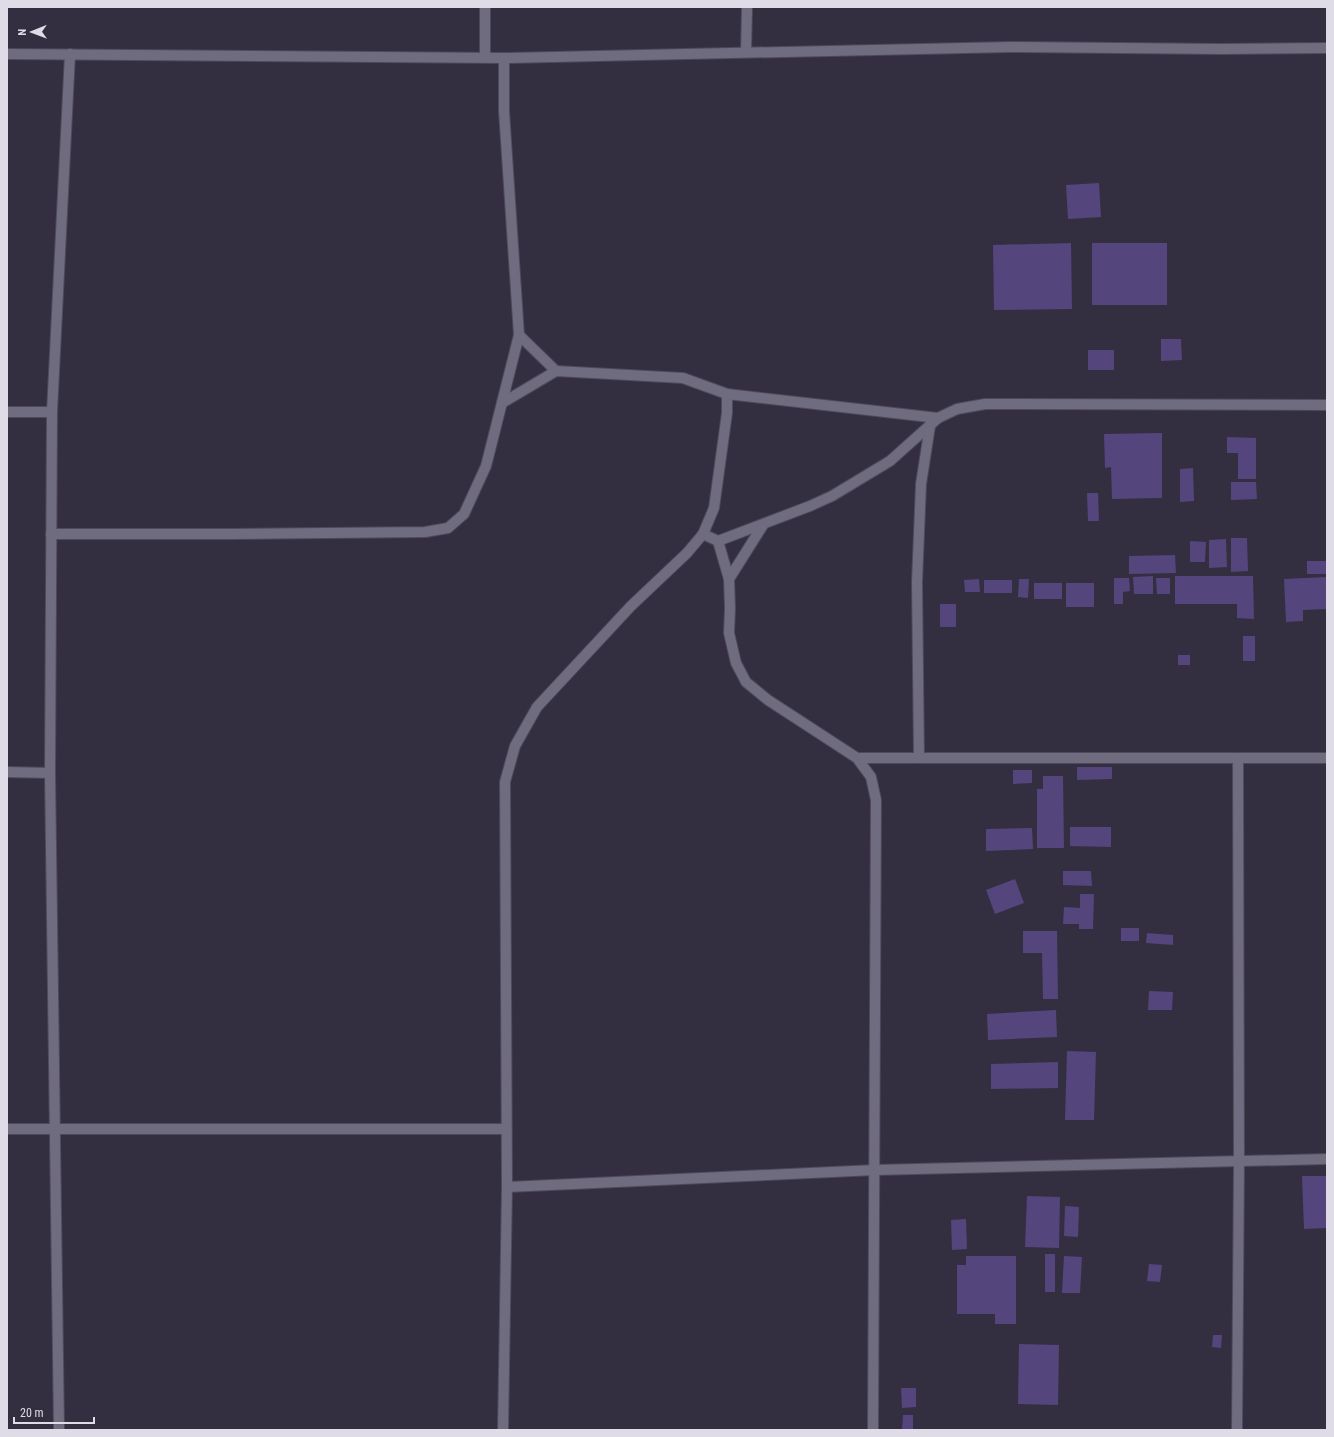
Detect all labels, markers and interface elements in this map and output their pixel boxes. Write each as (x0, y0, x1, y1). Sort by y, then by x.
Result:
north arrow (12, 12, 52, 52)
text: N (16, 28, 29, 36)
scale bar (14, 1399, 94, 1425)
text: 20 m (20, 1406, 44, 1420)

